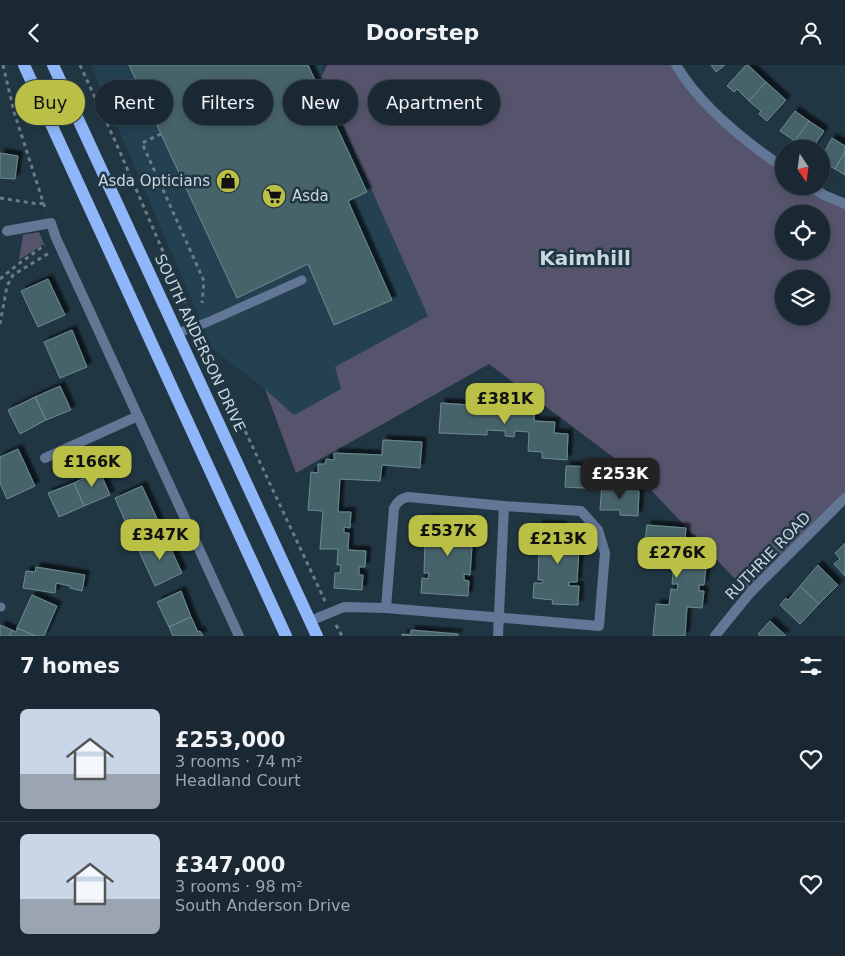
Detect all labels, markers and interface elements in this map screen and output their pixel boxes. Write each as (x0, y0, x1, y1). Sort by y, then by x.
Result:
icon: back (20, 19, 48, 47)
icon: person (797, 19, 825, 47)
text: Doorstep (366, 20, 479, 45)
chip: Buy (15, 80, 85, 125)
chip: Rent (95, 80, 173, 125)
chip: Filters (183, 80, 273, 125)
chip: New (283, 80, 358, 125)
chip: Apartment (368, 80, 500, 125)
north arrow (775, 140, 830, 195)
map controls (775, 140, 830, 325)
shop icon: Asda Opticians (215, 168, 241, 194)
place label: Asda Opticians (98, 172, 210, 190)
supermarket icon: Asda (261, 183, 287, 209)
place label: Asda (292, 187, 329, 205)
button: locate (775, 205, 830, 260)
district label: Kaimhill (539, 246, 631, 270)
street label: SOUTH ANDERSON DRIVE (151, 251, 249, 435)
button: layers (775, 270, 830, 325)
pin: £381K (470, 383, 540, 425)
text: £381K (477, 389, 533, 408)
pin: £166K (57, 445, 127, 488)
text: £166K (64, 452, 120, 471)
pin: £253K (585, 457, 655, 500)
text: £253K (592, 464, 648, 483)
street label: RUTHRIE ROAD (722, 508, 814, 604)
pin: £537K (413, 515, 483, 557)
pin: £347K (125, 519, 195, 561)
text: £537K (420, 521, 476, 540)
pin: £213K (523, 523, 593, 565)
text: £347K (132, 525, 188, 544)
text: £213K (530, 529, 586, 548)
pin: £276K (642, 537, 712, 579)
text: £276K (649, 543, 705, 562)
icon: filters (797, 652, 825, 680)
text: 7 homes (20, 654, 120, 678)
text: £253,000 (175, 728, 285, 752)
icon: home (60, 729, 120, 789)
icon: heart (797, 745, 825, 773)
text: 3 rooms · 74 m² (175, 752, 303, 771)
text: Headland Court (175, 771, 300, 790)
text: £347,000 (175, 853, 285, 877)
icon: home (60, 854, 120, 914)
icon: heart (797, 870, 825, 898)
text: 3 rooms · 98 m² (175, 877, 303, 896)
text: South Anderson Drive (175, 896, 350, 915)

